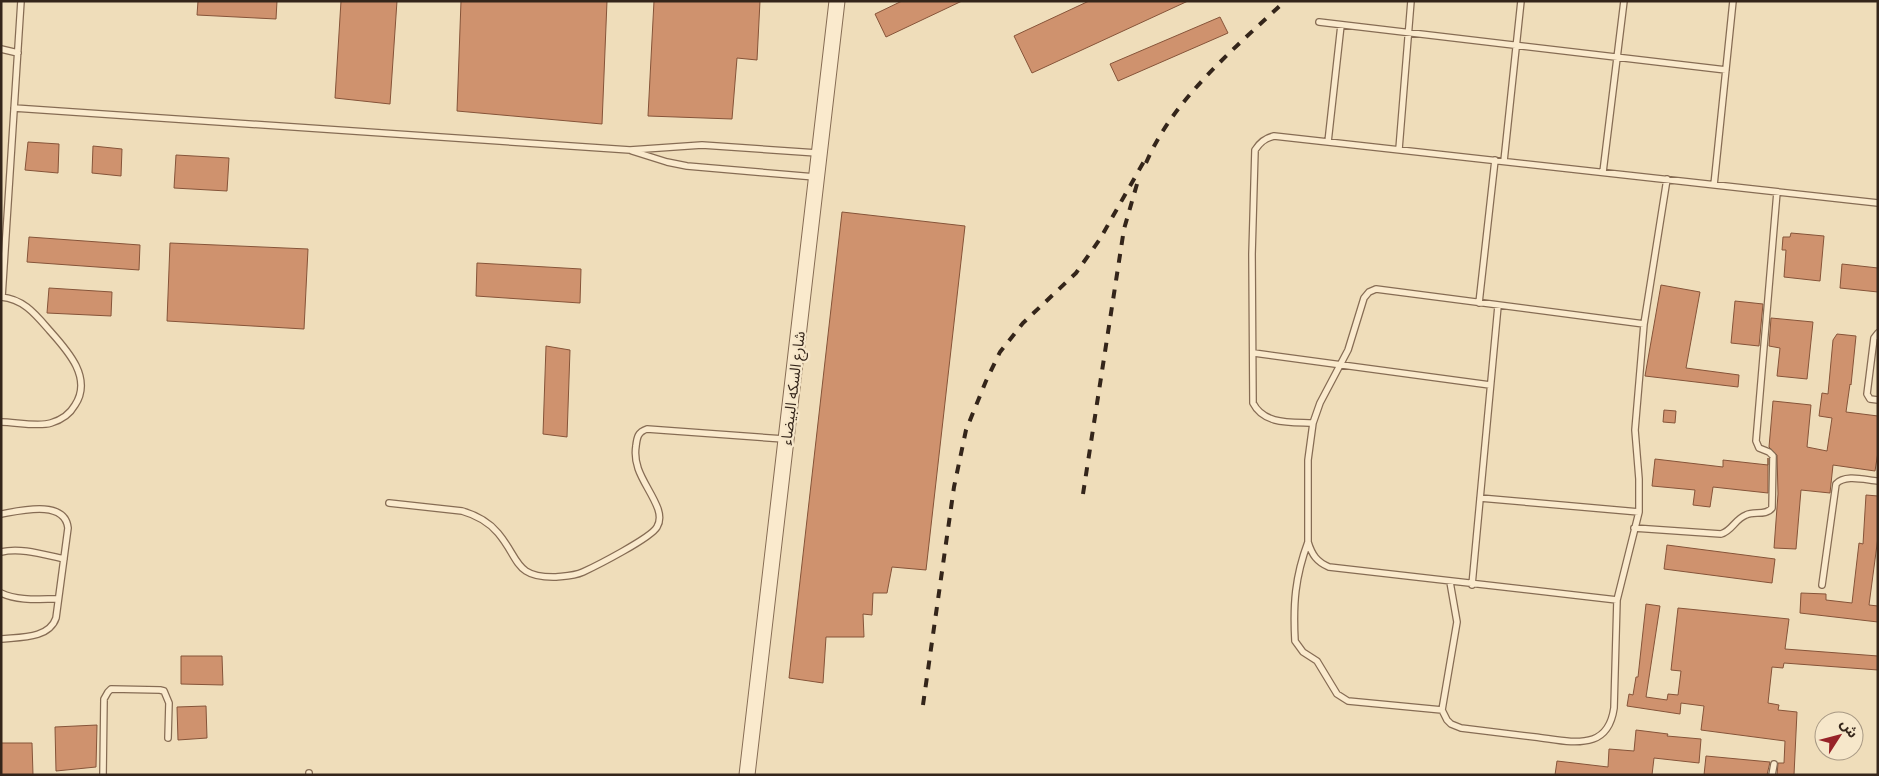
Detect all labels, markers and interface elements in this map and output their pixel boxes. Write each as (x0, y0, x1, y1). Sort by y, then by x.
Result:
street label: شارع السكه البيضاء (775, 330, 812, 447)
north arrow (1814, 711, 1864, 761)
text: ش (1837, 715, 1863, 741)

